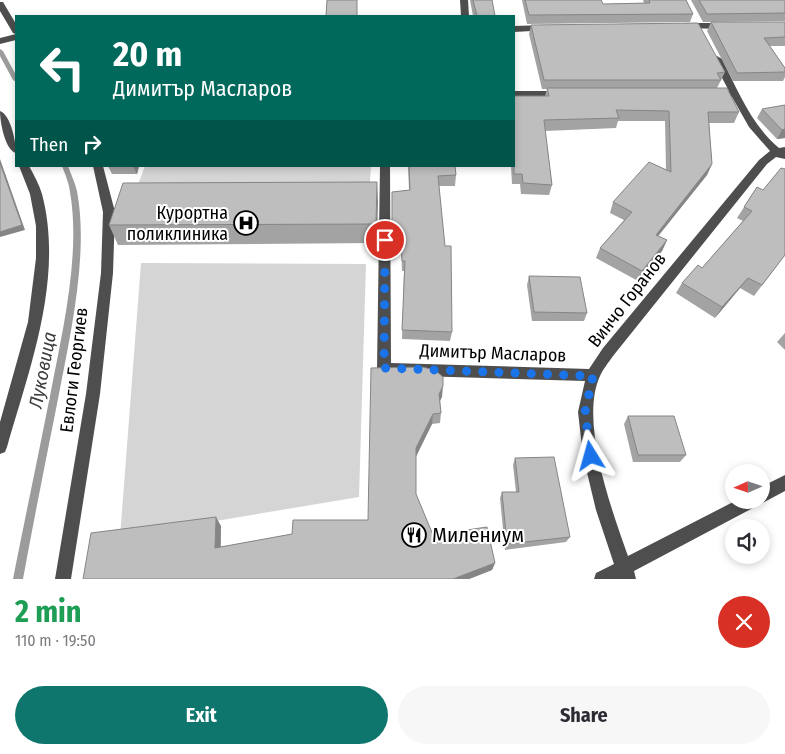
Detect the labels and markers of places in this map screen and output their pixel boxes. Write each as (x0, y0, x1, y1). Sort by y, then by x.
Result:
place label: Курортна поликлиника (127, 202, 228, 245)
hospital icon: Курортна поликлиника (233, 210, 259, 236)
pin (364, 219, 406, 261)
restaurant icon: Милениум (401, 522, 427, 548)
place label: Милениум (432, 522, 524, 548)

